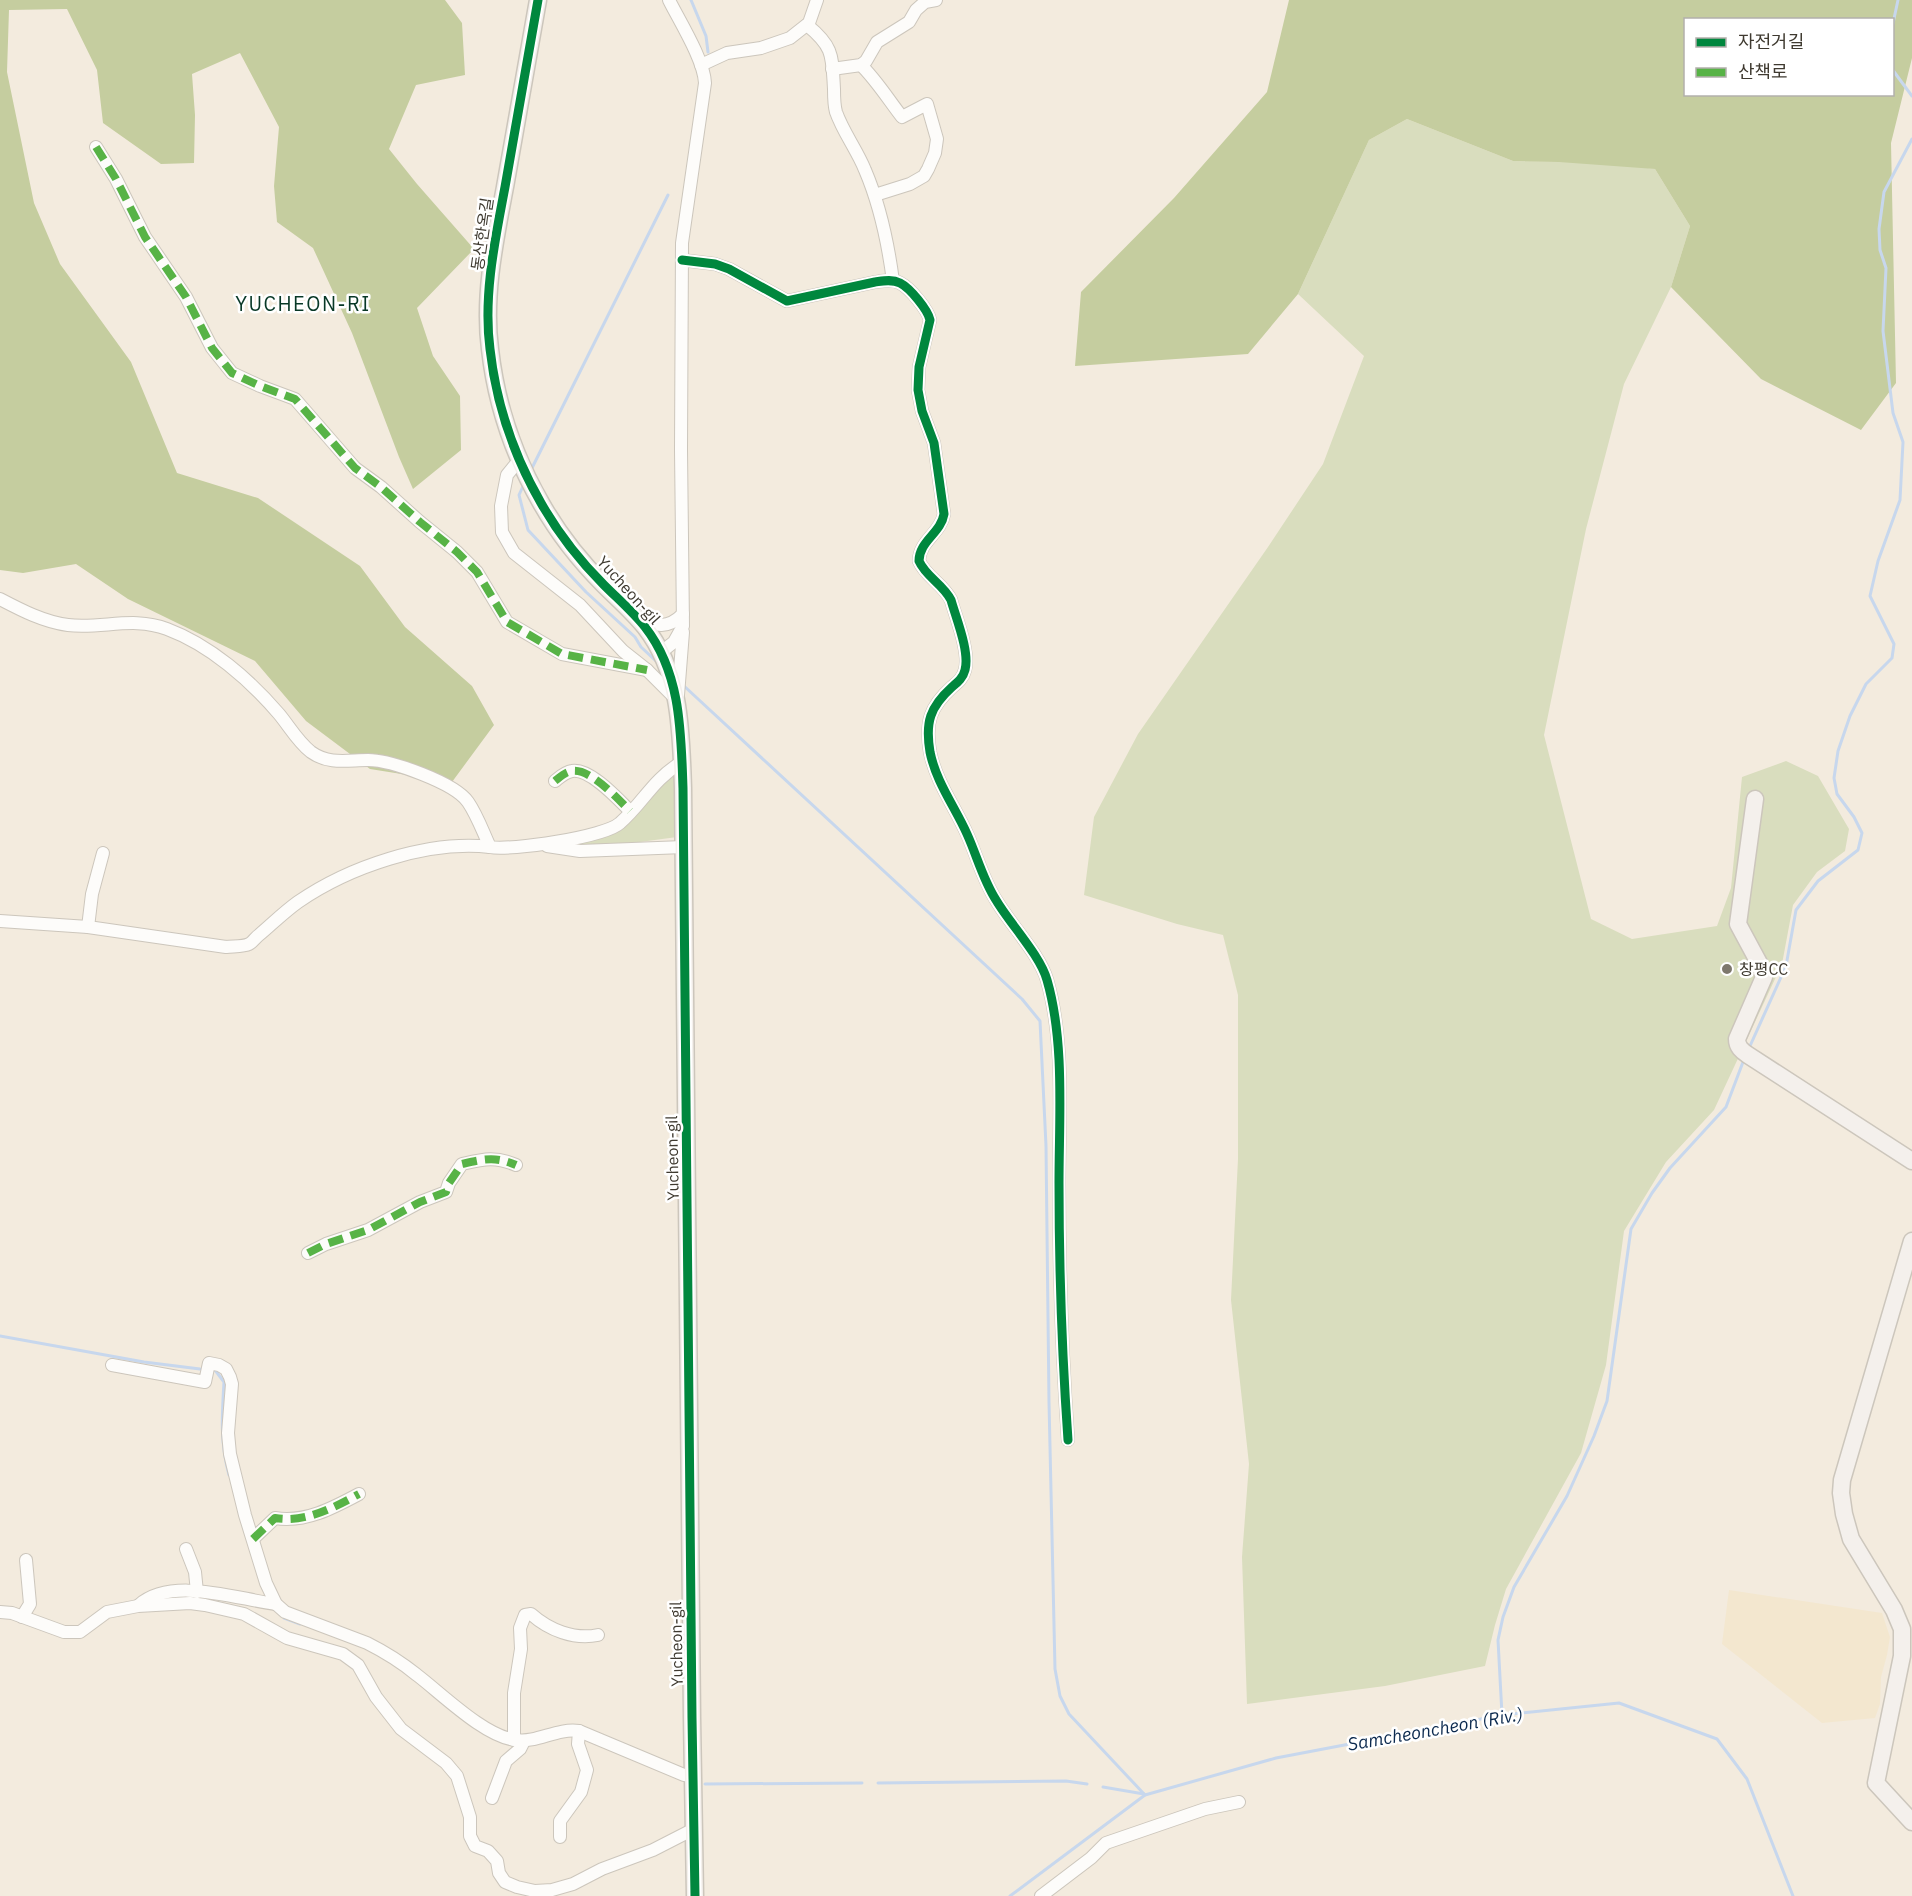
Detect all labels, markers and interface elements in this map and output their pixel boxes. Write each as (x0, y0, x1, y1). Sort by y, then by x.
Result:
legend (1684, 18, 1894, 96)
text: 자전거길 (1738, 30, 1804, 53)
text: 산책로 (1738, 60, 1788, 83)
street label: 동산한옥길 (467, 196, 497, 272)
district label: YUCHEON-RI (235, 290, 371, 317)
street label: Yucheon-gil (593, 552, 665, 628)
place label: 창평CC (1739, 959, 1788, 979)
marker: 창평CC (1720, 962, 1734, 976)
street label: Yucheon-gil (661, 1115, 683, 1201)
street label: Yucheon-gil (665, 1601, 687, 1687)
water label: Samcheoncheon (Riv.) (1346, 1702, 1524, 1756)

